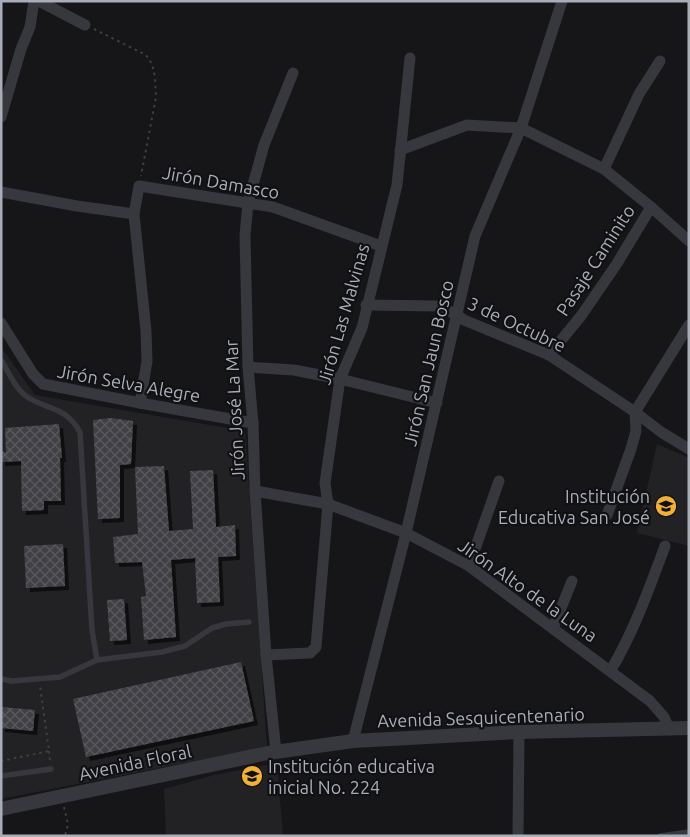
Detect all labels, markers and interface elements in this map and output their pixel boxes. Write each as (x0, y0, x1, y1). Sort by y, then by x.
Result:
street label: Jirón Damasco (161, 162, 281, 202)
street label: Pasaje Caminito (552, 201, 638, 319)
street label: Jirón Las Malvinas (313, 241, 373, 387)
street label: Jirón San Jaun Bosco (399, 278, 457, 448)
street label: 3 de Octubre (465, 293, 569, 355)
street label: Jirón José La Mar (220, 339, 248, 481)
street label: Jirón Selva Alegre (56, 361, 202, 405)
place label: Institución Educativa San José (498, 486, 650, 527)
school or university icon: Institución Educativa San José (654, 494, 678, 518)
street label: Jirón Alto de la Luna (455, 535, 601, 645)
street label: Avenida Sesquicentenario (377, 703, 585, 731)
street label: Avenida Floral (77, 740, 193, 784)
place label: Institución educativa inicial No. 224 (268, 756, 435, 797)
school or university icon: Institución educativa inicial No. 224 (240, 764, 264, 788)

